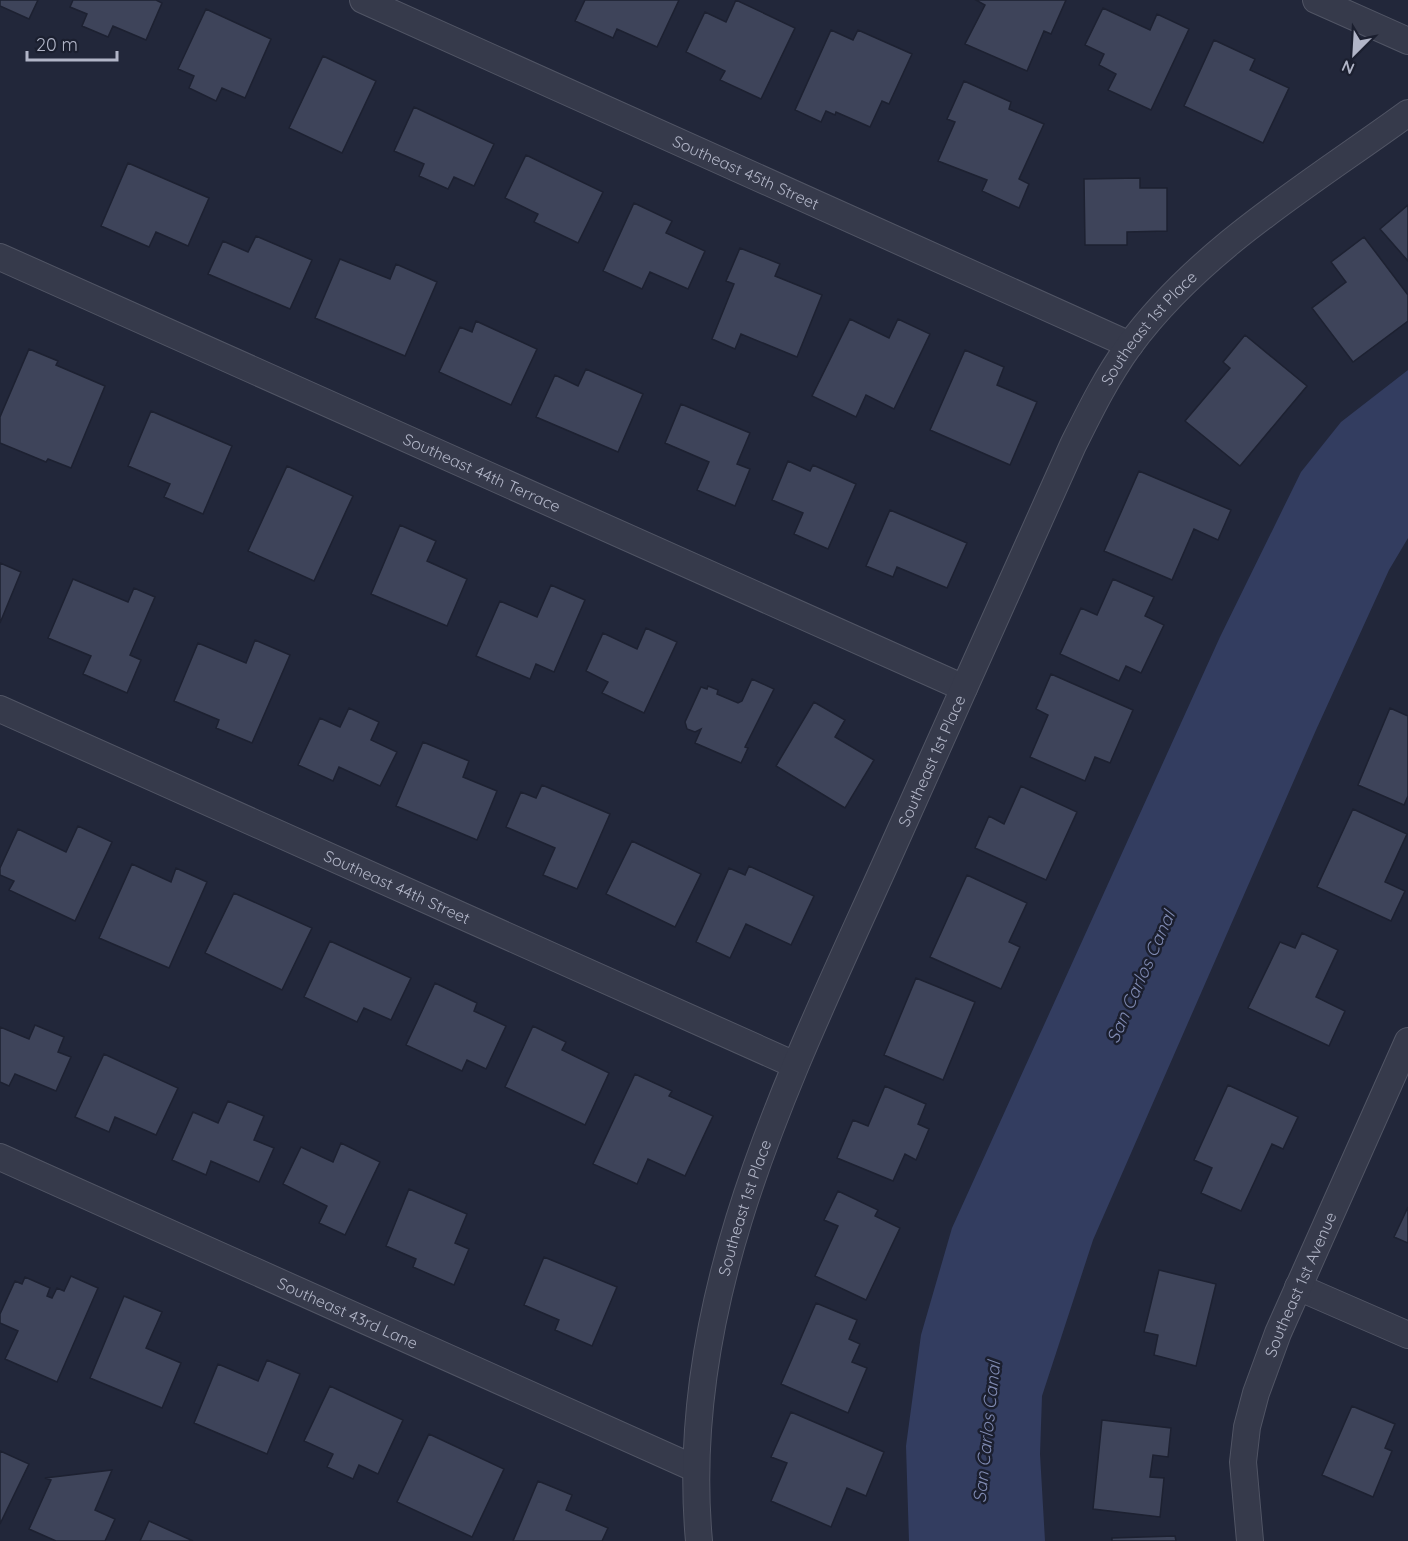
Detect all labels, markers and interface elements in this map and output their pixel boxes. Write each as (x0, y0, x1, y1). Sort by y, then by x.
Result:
scale bar (27, 24, 117, 62)
north arrow (1324, 24, 1384, 84)
text: 20 m (36, 33, 78, 56)
text: N (1338, 56, 1357, 79)
street label: Southeast 45th Street (670, 131, 822, 214)
street label: Southeast 1st Place (1096, 267, 1201, 389)
street label: Southeast 44th Terrace (400, 429, 564, 516)
street label: Southeast 1st Place (893, 692, 970, 830)
street label: Southeast 44th Street (321, 845, 473, 928)
water label: San Carlos Canal (1101, 905, 1181, 1046)
street label: Southeast 1st Place (713, 1137, 775, 1278)
street label: Southeast 1st Avenue (1260, 1209, 1341, 1360)
street label: Southeast 43rd Lane (274, 1273, 421, 1353)
water label: San Carlos Canal (968, 1358, 1006, 1504)

